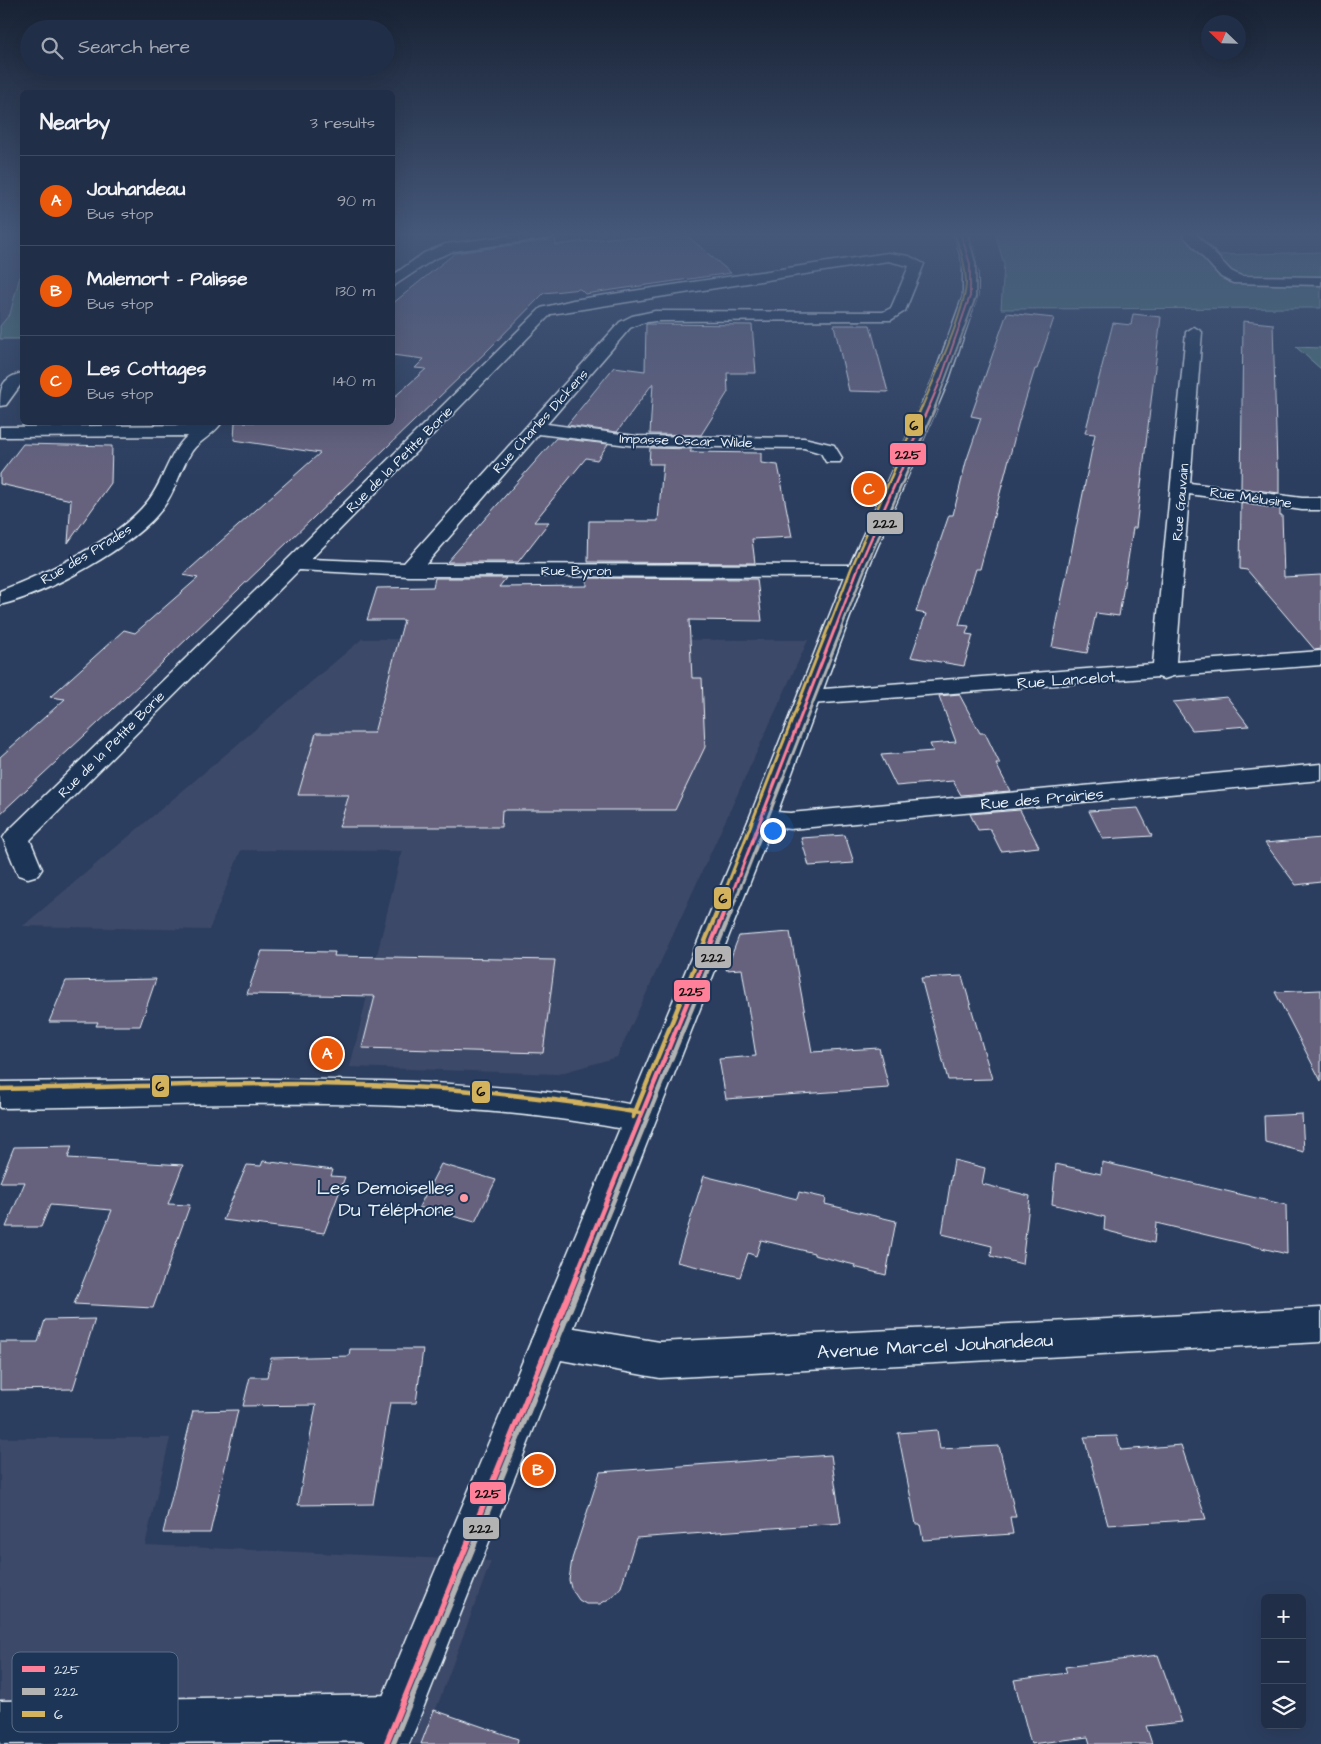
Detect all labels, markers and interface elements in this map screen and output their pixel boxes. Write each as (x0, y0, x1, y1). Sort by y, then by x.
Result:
north arrow (1201, 15, 1246, 60)
search box (20, 20, 395, 75)
icon: search (38, 34, 66, 62)
text: Search here (78, 34, 190, 61)
text: Nearby (40, 108, 110, 137)
text: 3 results (310, 112, 375, 134)
text: Jouhandeau (87, 176, 185, 203)
text: A (51, 190, 61, 212)
text: 90 m (337, 190, 375, 212)
text: Bus stop (87, 203, 153, 225)
text: Malemort - Palisse (87, 266, 247, 293)
text: B (50, 280, 62, 302)
text: 130 m (336, 280, 375, 302)
text: Bus stop (87, 293, 153, 315)
text: Les Cottages (87, 356, 206, 383)
street label: Rue Charles Dickens (488, 365, 593, 478)
text: C (50, 370, 62, 392)
text: 140 m (333, 370, 375, 392)
text: Bus stop (87, 383, 153, 405)
street label: Rue de la Petite Borie (342, 401, 458, 518)
line badge: 6 (904, 413, 924, 437)
text: 6 (910, 416, 919, 436)
street label: Impasse Oscar Wilde (619, 429, 753, 453)
line badge: 225 (889, 442, 927, 466)
text: 225 (894, 445, 922, 465)
street label: Rue Gauvain (1168, 463, 1194, 542)
pin: C (853, 470, 885, 508)
street label: Rue Mélusine (1209, 482, 1293, 514)
line badge: 222 (866, 511, 904, 535)
text: 222 (872, 514, 898, 534)
street label: Rue des Prades (37, 520, 136, 590)
street label: Rue Byron (541, 561, 611, 581)
street label: Rue Lancelot (1016, 666, 1117, 694)
street label: Rue de la Petite Borie (54, 686, 170, 803)
street label: Rue des Prairies (980, 783, 1105, 815)
your location (760, 818, 786, 844)
line badge: 6 (713, 886, 732, 910)
text: 6 (719, 889, 728, 909)
line badge: 222 (694, 945, 732, 969)
text: 222 (700, 948, 726, 968)
line badge: 225 (673, 979, 711, 1003)
text: 225 (678, 982, 706, 1002)
pin: A (311, 1035, 343, 1073)
line badge: 6 (151, 1074, 170, 1098)
text: 6 (156, 1077, 165, 1097)
line badge: 6 (471, 1080, 491, 1104)
text: 6 (477, 1082, 486, 1102)
place label: Les Demoiselles Du Téléphone (317, 1175, 454, 1224)
marker: Les Demoiselles Du Téléphone (458, 1192, 470, 1204)
street label: Avenue Marcel Jouhandeau (816, 1327, 1054, 1366)
pin: B (522, 1451, 554, 1489)
line badge: 225 (469, 1481, 507, 1505)
text: 225 (474, 1484, 502, 1504)
line badge: 222 (462, 1516, 500, 1540)
text: 222 (468, 1519, 494, 1539)
map controls (1261, 1594, 1306, 1729)
button: + (1261, 1594, 1306, 1639)
button: − (1261, 1639, 1306, 1684)
legend (12, 1652, 178, 1732)
text: 225 (54, 1660, 80, 1680)
text: 222 (54, 1682, 78, 1702)
button: layers (1261, 1684, 1306, 1729)
text: 6 (54, 1705, 63, 1725)

